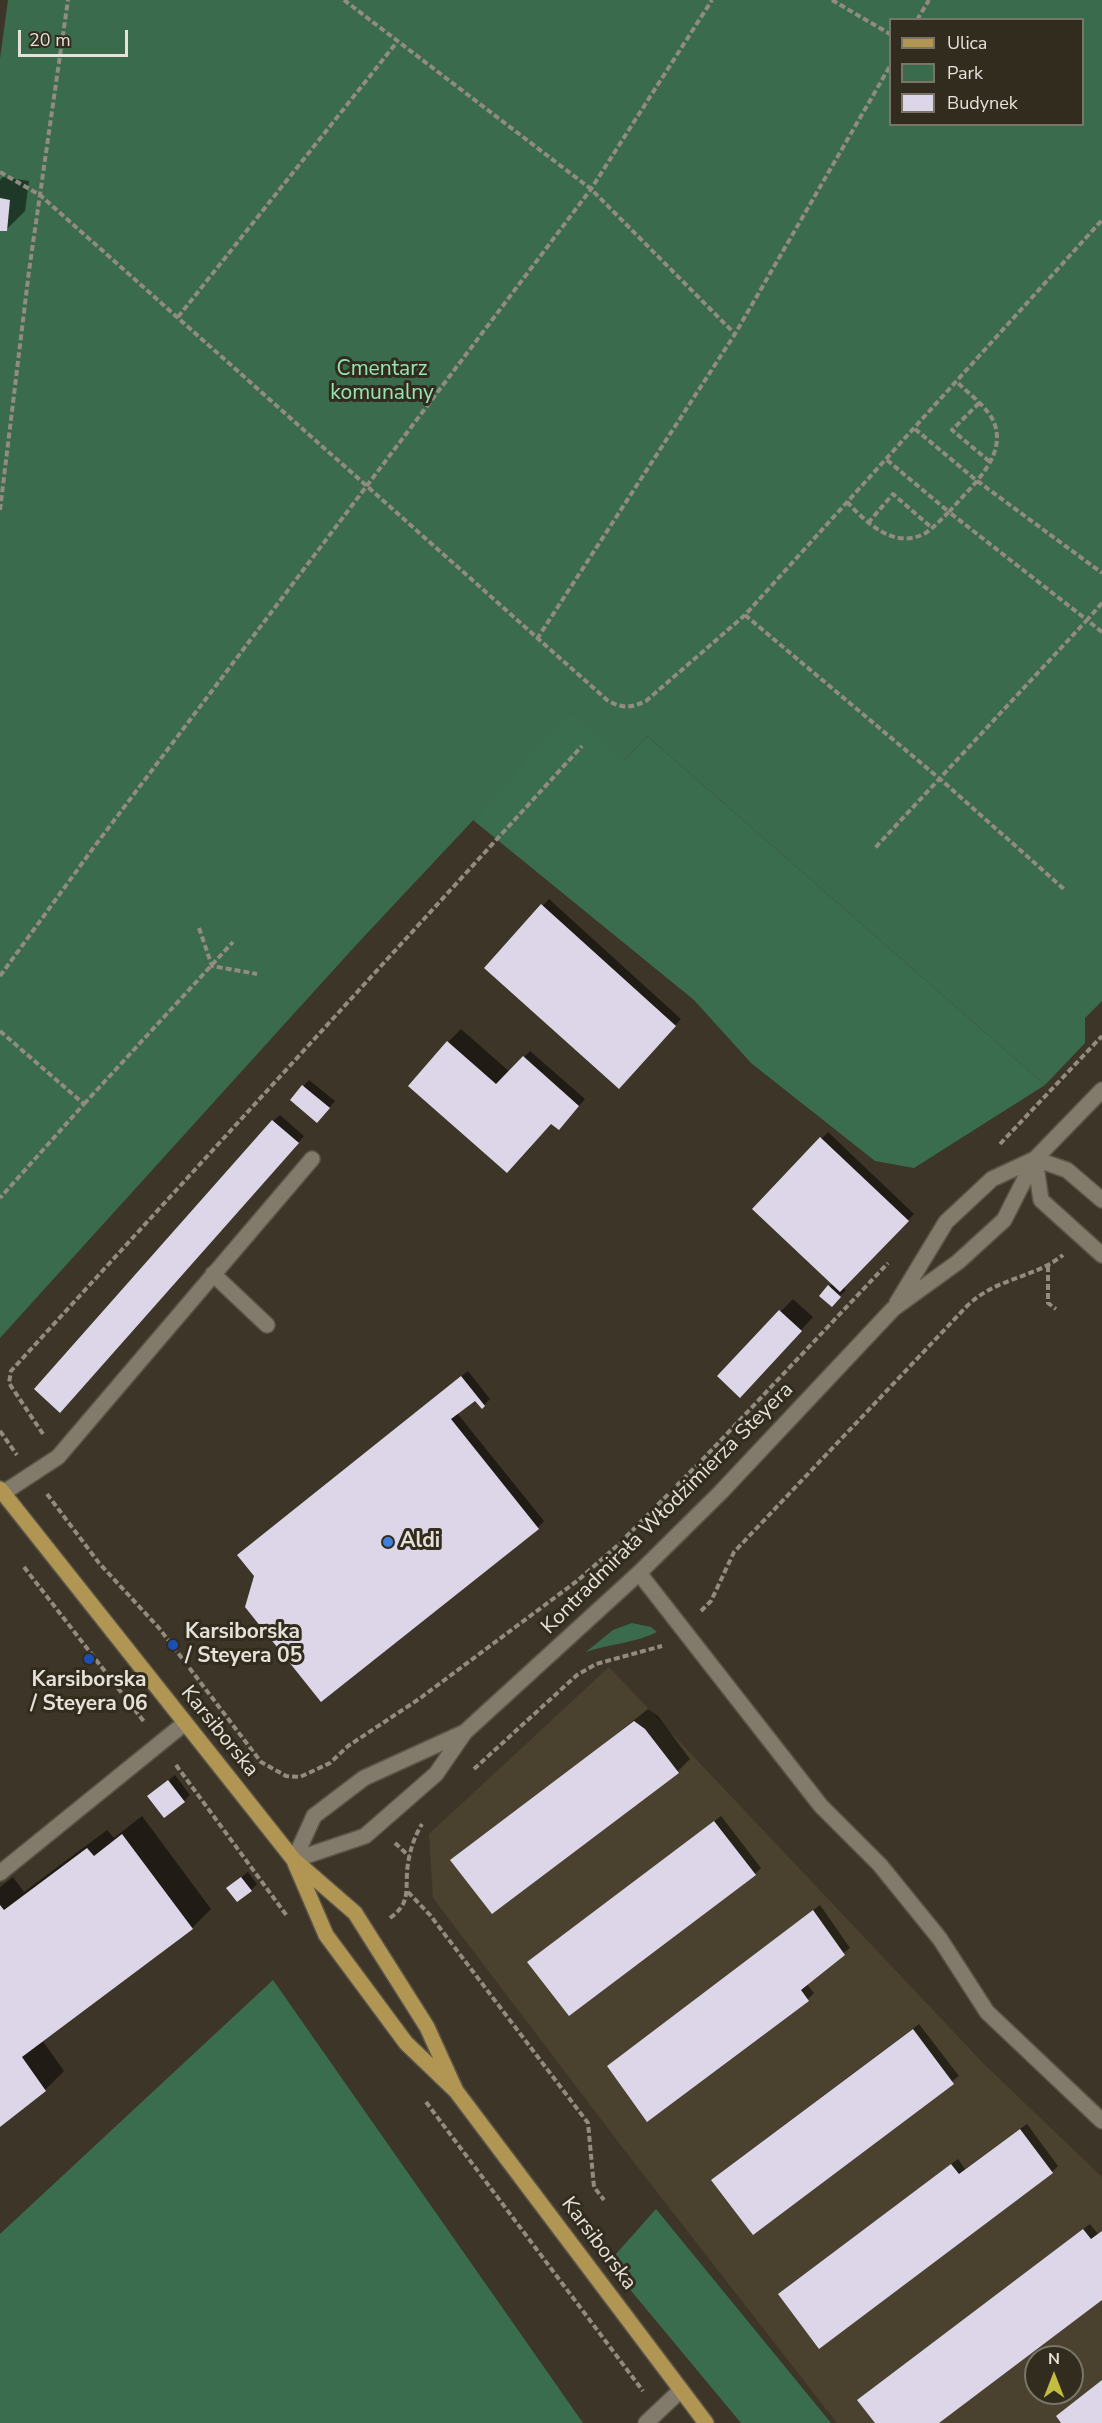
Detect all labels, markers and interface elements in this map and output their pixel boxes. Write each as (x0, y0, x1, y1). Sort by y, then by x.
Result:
scale bar (21, 18, 130, 56)
legend (889, 18, 1084, 126)
text: 20 m (29, 28, 71, 52)
text: Ulica (947, 31, 987, 55)
text: Park (947, 61, 983, 85)
text: Budynek (947, 91, 1018, 115)
park label: Cmentarz komunalny (330, 357, 434, 407)
street label: Kontradmirała Włodzimierza Steyera (537, 1378, 799, 1640)
place label: Aldi (400, 1529, 440, 1555)
marker: Aldi (381, 1535, 395, 1549)
place label: Karsiborska / Steyera 05 (185, 1620, 302, 1670)
marker: Karsiborska / Steyera 05 (166, 1638, 180, 1652)
marker: Karsiborska / Steyera 06 (82, 1652, 96, 1666)
place label: Karsiborska / Steyera 06 (30, 1668, 148, 1718)
street label: Karsiborska (175, 1681, 263, 1783)
street label: Karsiborska (555, 2193, 641, 2295)
north arrow (1024, 2345, 1084, 2405)
text: N (1048, 2348, 1060, 2370)

